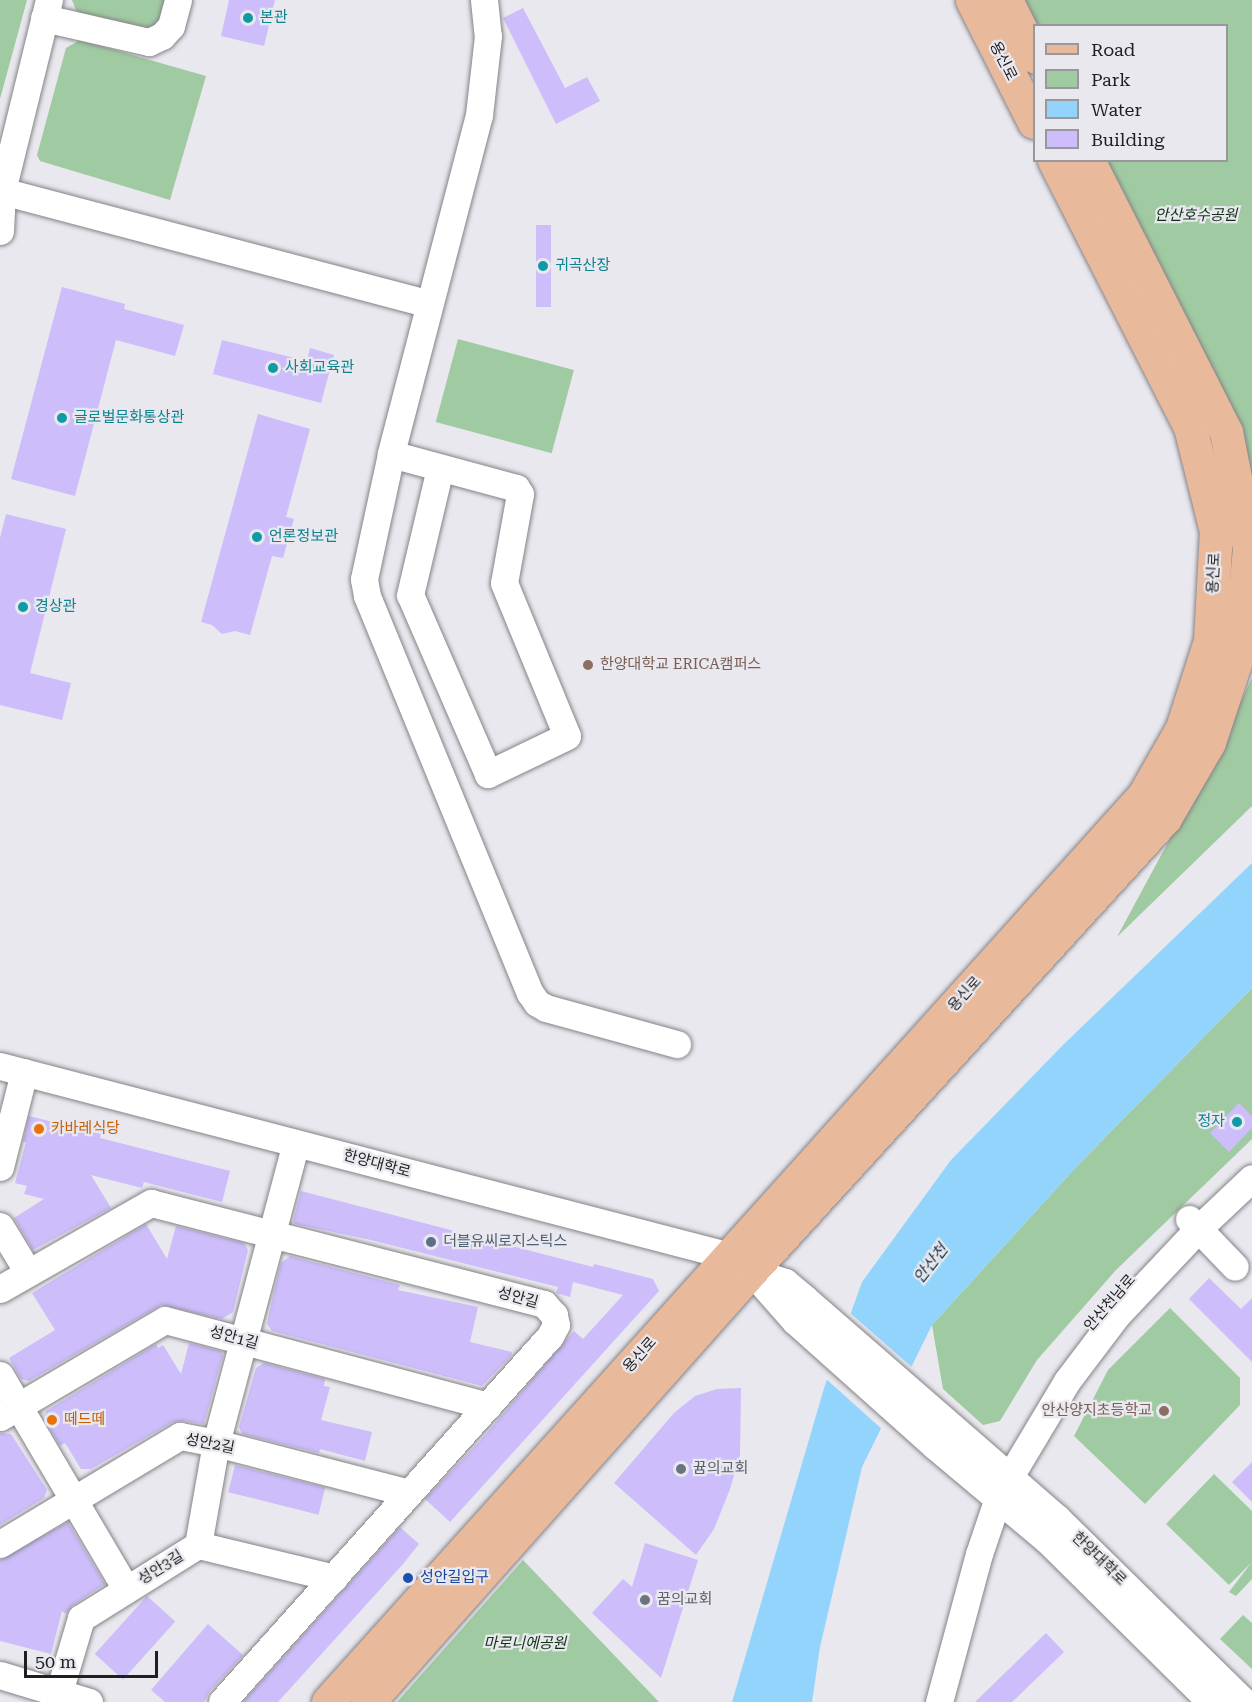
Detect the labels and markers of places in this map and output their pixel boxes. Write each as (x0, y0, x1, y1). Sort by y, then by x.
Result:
place label: 본관 (260, 9, 288, 27)
marker: 본관 (241, 11, 255, 25)
place label: 귀곡산장 (555, 257, 610, 275)
marker: 귀곡산장 (536, 259, 550, 273)
place label: 사회교육관 (285, 359, 354, 377)
marker: 사회교육관 (266, 361, 280, 375)
place label: 글로벌문화통상관 (74, 409, 184, 427)
marker: 글로벌문화통상관 (55, 411, 69, 425)
place label: 언론정보관 (269, 528, 338, 546)
marker: 언론정보관 (250, 530, 264, 544)
place label: 경상관 (35, 598, 76, 616)
marker: 경상관 (16, 600, 30, 614)
place label: 한양대학교 ERICA캠퍼스 (600, 656, 761, 674)
marker: 한양대학교 ERICA캠퍼스 (581, 658, 595, 672)
place label: 정자 (1197, 1113, 1225, 1131)
marker: 정자 (1230, 1115, 1244, 1129)
place label: 카바레식당 (51, 1120, 120, 1138)
marker: 카바레식당 (32, 1122, 46, 1136)
place label: 더블유씨로지스틱스 (443, 1233, 567, 1251)
marker: 더블유씨로지스틱스 (424, 1235, 438, 1249)
place label: 안산양지초등학교 (1042, 1402, 1152, 1420)
marker: 안산양지초등학교 (1157, 1404, 1171, 1418)
place label: 떼드떼 (64, 1411, 105, 1429)
marker: 떼드떼 (45, 1413, 59, 1427)
place label: 뀸의교회 (693, 1460, 748, 1478)
marker: 뀸의교회 (674, 1462, 688, 1476)
place label: 성안길입구 (420, 1569, 489, 1587)
marker: 성안길입구 (401, 1571, 415, 1585)
place label: 꿈의교회 (657, 1591, 712, 1609)
marker: 꿈의교회 (638, 1593, 652, 1607)

